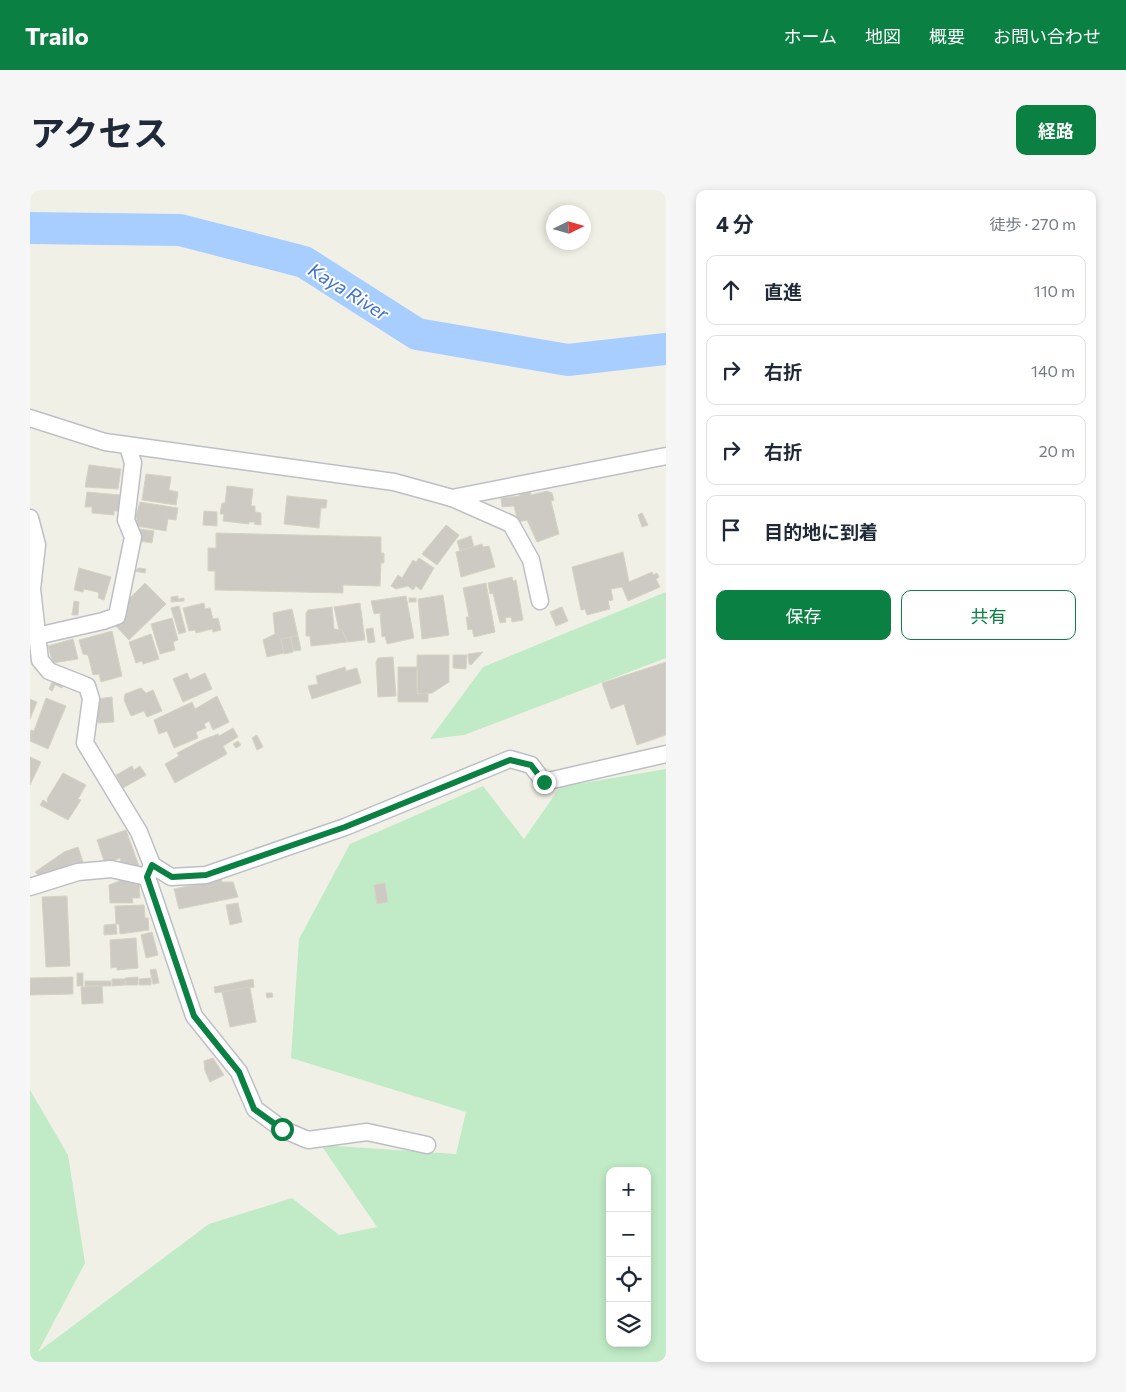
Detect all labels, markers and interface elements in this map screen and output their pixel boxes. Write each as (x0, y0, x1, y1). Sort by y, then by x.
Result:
text: Trailo (25, 21, 89, 50)
text: ホーム (784, 25, 837, 47)
text: 地図 (865, 25, 901, 47)
text: 概要 (929, 25, 965, 47)
text: お問い合わせ (993, 25, 1101, 47)
button: 経路 (1016, 105, 1096, 155)
text: アクセス (30, 110, 168, 153)
north arrow (546, 205, 591, 250)
text: 4 分 (716, 211, 754, 236)
text: 徒歩 · 270 m (989, 214, 1076, 233)
water label: Kaya River (305, 257, 395, 325)
icon: ahead (717, 276, 745, 304)
text: 直進 (764, 280, 802, 303)
text: 110 m (1034, 281, 1075, 300)
icon: right (717, 356, 745, 384)
text: 右折 (764, 360, 802, 383)
text: 140 m (1031, 361, 1075, 380)
icon: right (717, 436, 745, 464)
text: 右折 (764, 440, 802, 463)
text: 20 m (1039, 441, 1075, 460)
icon: arrive (717, 516, 745, 544)
text: 目的地に到着 (764, 520, 878, 543)
button: 保存 (716, 590, 891, 640)
button: 共有 (901, 590, 1076, 640)
route end (533, 771, 556, 794)
route start (271, 1118, 294, 1141)
map controls (606, 1167, 651, 1347)
button: + (606, 1167, 651, 1212)
button: − (606, 1212, 651, 1257)
button: locate (606, 1257, 651, 1302)
button: layers (606, 1302, 651, 1347)

